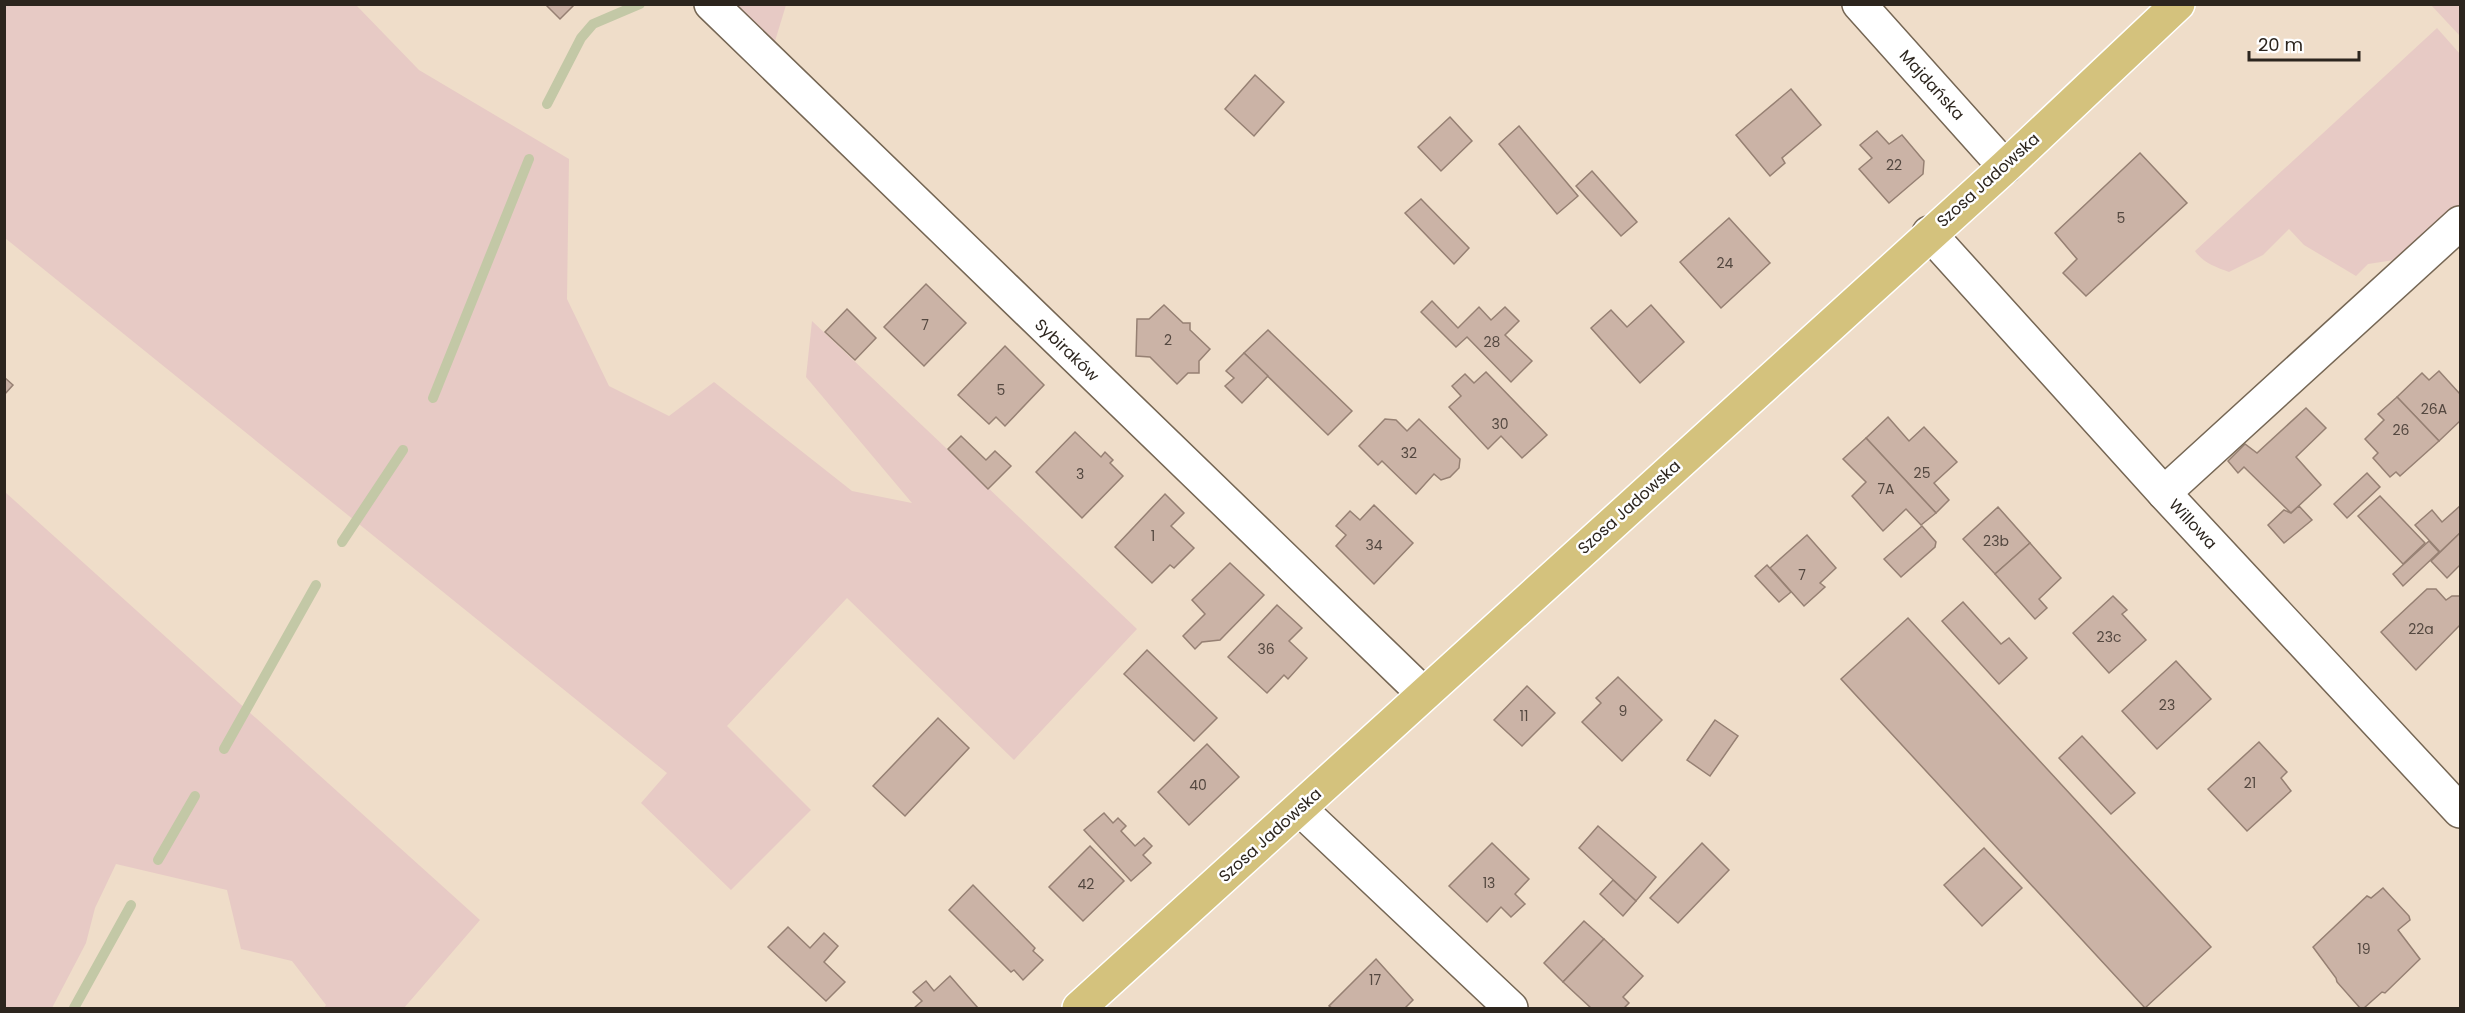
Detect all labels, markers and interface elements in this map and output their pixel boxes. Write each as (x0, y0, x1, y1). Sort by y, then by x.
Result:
scale bar (2249, 24, 2358, 62)
text: 20 m (2258, 32, 2303, 57)
street label: Majdańska (1894, 45, 1970, 125)
street label: Szosa Jadowska (1932, 128, 2044, 232)
house number: 22 (1886, 155, 1902, 175)
house number: 5 (2117, 208, 2125, 228)
house number: 24 (1717, 253, 1734, 273)
street label: Sybiraków (1030, 313, 1104, 387)
house number: 7 (921, 315, 929, 335)
house number: 2 (1164, 330, 1172, 350)
house number: 28 (1484, 332, 1501, 352)
house number: 5 (997, 380, 1005, 400)
house number: 26A (2421, 399, 2447, 419)
house number: 30 (1491, 414, 1509, 434)
house number: 26 (2393, 420, 2410, 440)
house number: 32 (1401, 443, 1417, 463)
street label: Szosa Jadowska (1573, 455, 1685, 559)
house number: 25 (1914, 463, 1930, 483)
house number: 3 (1076, 464, 1084, 484)
house number: 7A (1877, 479, 1895, 499)
street label: Willowa (2164, 494, 2222, 554)
house number: 1 (1151, 526, 1155, 546)
house number: 23b (1983, 531, 2009, 551)
house number: 34 (1365, 535, 1383, 555)
house number: 7 (1798, 565, 1806, 585)
house number: 22a (2408, 619, 2434, 639)
house number: 23c (2097, 627, 2121, 647)
house number: 36 (1257, 639, 1275, 659)
house number: 23 (2159, 695, 2175, 715)
house number: 9 (1619, 701, 1627, 721)
house number: 11 (1520, 706, 1528, 726)
house number: 21 (2244, 773, 2256, 793)
house number: 40 (1189, 775, 1207, 795)
street label: Szosa Jadowska (1214, 783, 1326, 887)
house number: 13 (1483, 873, 1495, 893)
house number: 42 (1078, 874, 1094, 894)
house number: 19 (2357, 939, 2371, 959)
house number: 17 (1369, 970, 1381, 990)

